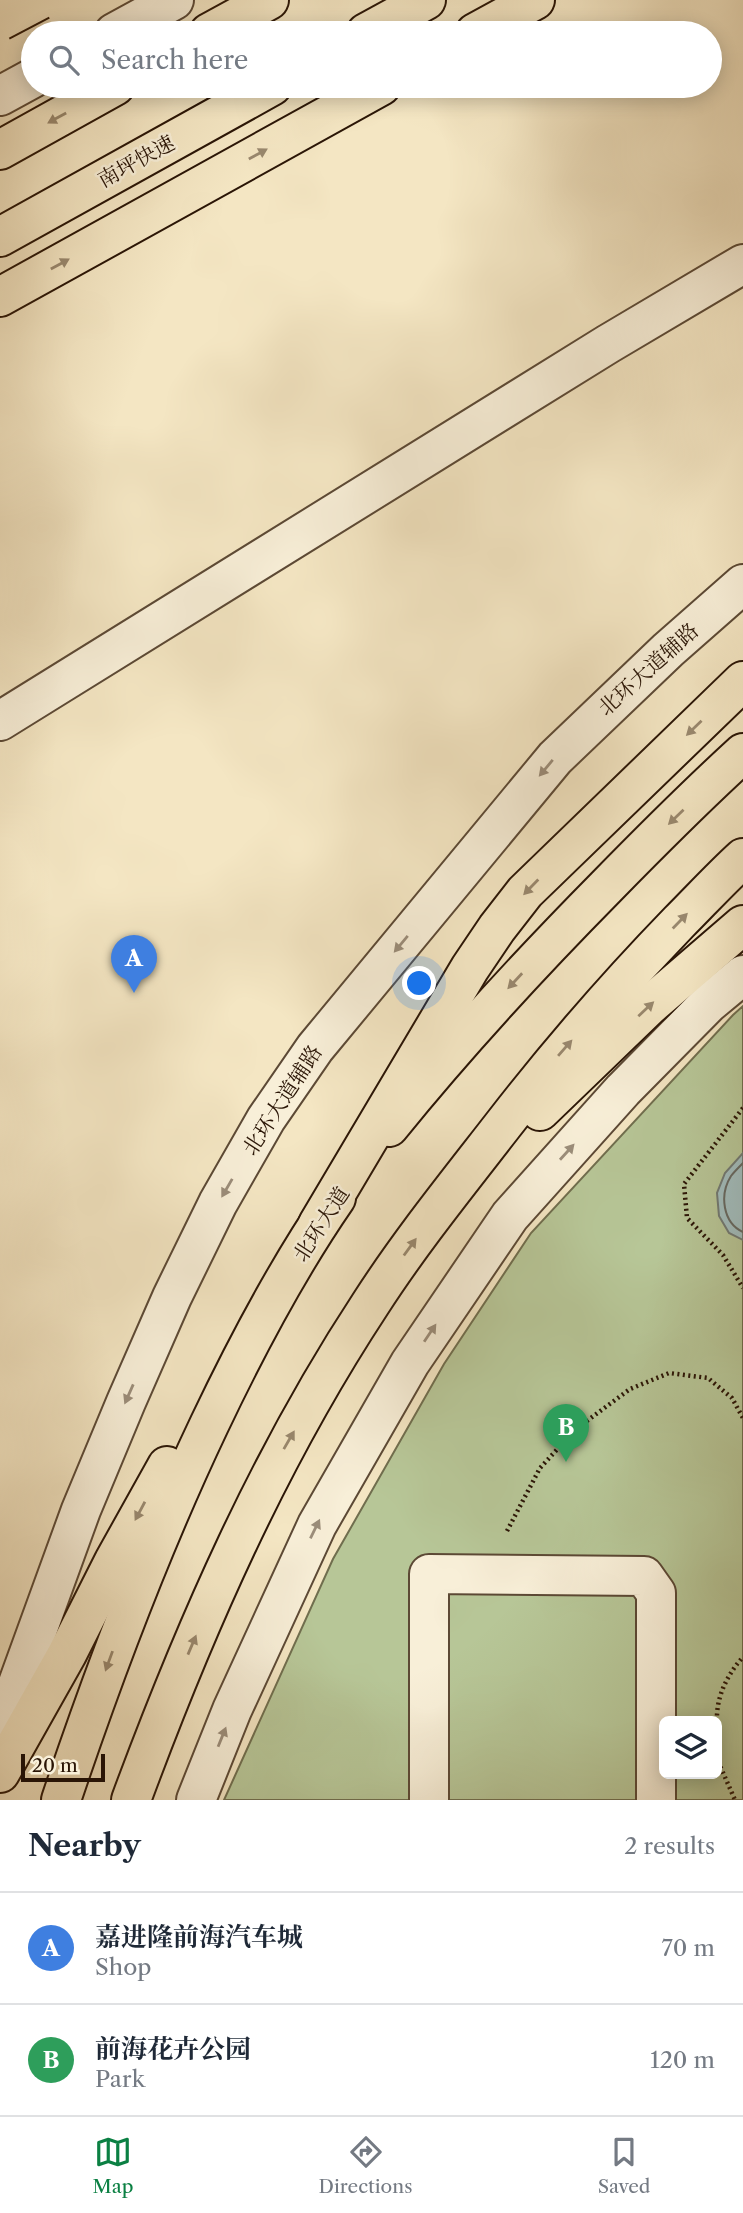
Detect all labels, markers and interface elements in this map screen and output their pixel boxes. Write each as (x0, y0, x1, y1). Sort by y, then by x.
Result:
search box (21, 21, 722, 98)
icon: search (45, 41, 83, 79)
text: Search here (101, 44, 248, 76)
one-way arrow (48, 112, 67, 124)
street label: 南坪快速 (93, 130, 179, 192)
one-way arrow (249, 148, 268, 160)
one-way arrow (50, 258, 69, 270)
street label: 北环大道辅路 (593, 618, 703, 720)
one-way arrow (686, 719, 703, 735)
one-way arrow (539, 760, 554, 777)
one-way arrow (668, 808, 685, 824)
one-way arrow (523, 878, 539, 895)
one-way arrow (672, 913, 688, 930)
pin: A (111, 935, 157, 993)
one-way arrow (394, 935, 409, 952)
your location (402, 966, 436, 1000)
one-way arrow (508, 972, 524, 989)
one-way arrow (637, 1001, 654, 1017)
street label: 北环大道辅路 (237, 1040, 327, 1160)
one-way arrow (557, 1040, 572, 1057)
one-way arrow (559, 1143, 575, 1161)
one-way arrow (221, 1178, 233, 1198)
street label: 北环大道 (288, 1182, 354, 1266)
one-way arrow (403, 1238, 417, 1256)
one-way arrow (423, 1324, 437, 1342)
one-way arrow (124, 1383, 135, 1404)
pin: B (543, 1404, 589, 1462)
one-way arrow (283, 1430, 295, 1449)
one-way arrow (135, 1501, 146, 1521)
one-way arrow (310, 1519, 321, 1539)
one-way arrow (186, 1635, 198, 1655)
one-way arrow (104, 1650, 115, 1671)
map controls (659, 1716, 722, 1779)
button: layers (659, 1716, 722, 1779)
one-way arrow (216, 1726, 227, 1747)
scale bar (21, 1751, 105, 1783)
text: 20 m (32, 1754, 78, 1777)
text: Nearby (28, 1827, 141, 1864)
text: 2 results (624, 1832, 715, 1860)
text: 嘉进隆前海汽车城 (95, 1921, 303, 1953)
text: A (42, 1934, 60, 1962)
text: 70 m (662, 1934, 715, 1962)
text: Shop (95, 1953, 151, 1981)
text: 前海花卉公园 (95, 2033, 251, 2065)
text: B (42, 2046, 60, 2074)
text: 120 m (650, 2046, 715, 2074)
text: Park (95, 2065, 145, 2093)
tab: Map (93, 2133, 133, 2198)
tab: Directions (319, 2133, 412, 2198)
tab: Saved (598, 2133, 650, 2198)

